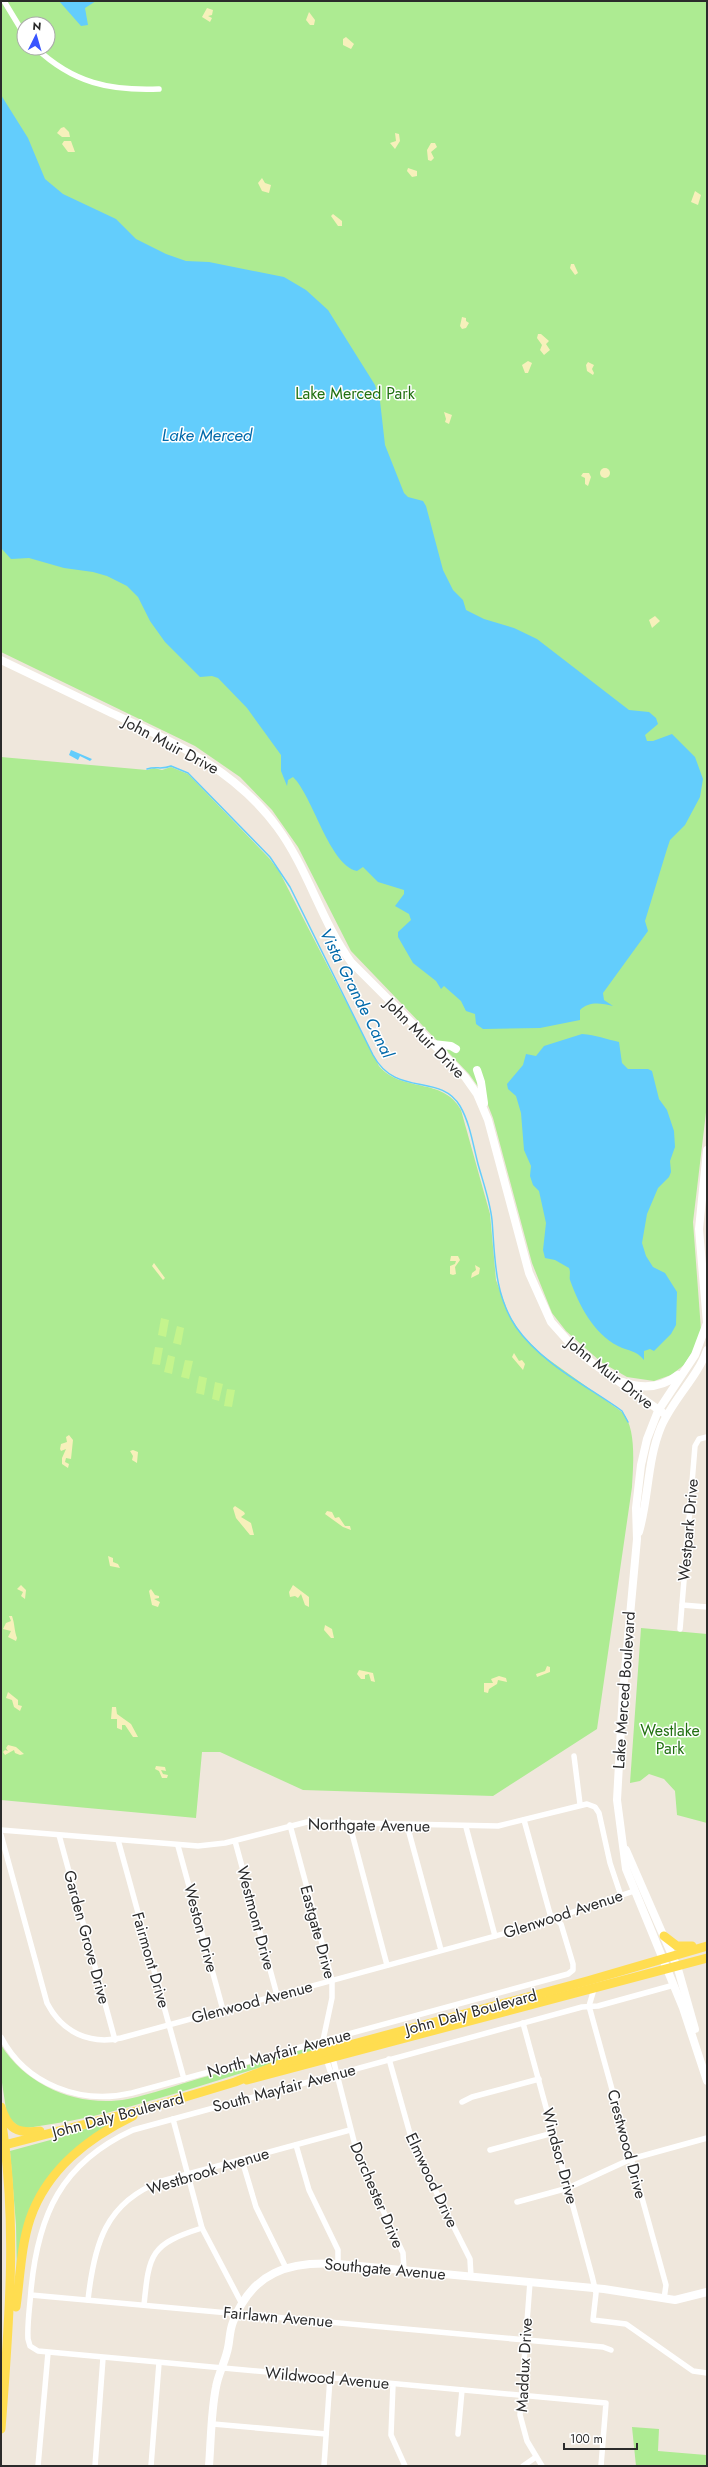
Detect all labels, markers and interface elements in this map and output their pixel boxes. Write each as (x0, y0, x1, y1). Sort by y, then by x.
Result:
north arrow (16, 16, 56, 56)
text: N (32, 18, 42, 34)
park label: Lake Merced Park (295, 382, 416, 405)
water label: Lake Merced (162, 423, 254, 447)
street label: John Muir Drive (117, 709, 223, 780)
water label: Vista Grande Canal (314, 924, 401, 1063)
street label: John Muir Drive (378, 991, 470, 1083)
street label: John Muir Drive (560, 1330, 659, 1415)
street label: Westpark Drive (672, 1478, 704, 1582)
street label: Lake Merced Boulevard (607, 1610, 641, 1770)
park label: Westlake Park (640, 1719, 700, 1760)
street label: Northgate Avenue (308, 1812, 430, 1838)
street label: Westmont Drive (231, 1863, 281, 1973)
street label: Garden Grove Drive (58, 1868, 116, 2006)
street label: Weston Drive (178, 1881, 224, 1975)
street label: Eastgate Drive (294, 1883, 342, 1981)
street label: Glenwood Avenue (500, 1884, 626, 1944)
street label: Fairmont Drive (126, 1909, 176, 2011)
street label: Glenwood Avenue (189, 1975, 315, 2029)
street label: John Daly Boulevard (401, 1983, 539, 2041)
street label: North Mayfair Avenue (205, 2023, 353, 2083)
street label: South Mayfair Avenue (210, 2058, 358, 2118)
street label: John Daly Boulevard (48, 2086, 186, 2144)
street label: Crestwood Drive (601, 2087, 653, 2201)
street label: Windsor Drive (536, 2105, 584, 2207)
street label: Elmwood Drive (400, 2129, 464, 2231)
street label: Dorchester Drive (344, 2138, 410, 2252)
street label: Westbrook Avenue (144, 2141, 272, 2201)
street label: Southgate Avenue (323, 2252, 447, 2286)
street label: Fairlawn Avenue (222, 2301, 334, 2333)
street label: Maddux Drive (510, 2317, 538, 2413)
street label: Wildwood Avenue (264, 2361, 390, 2395)
scale bar (564, 2425, 637, 2451)
text: 100 m (570, 2430, 603, 2448)

